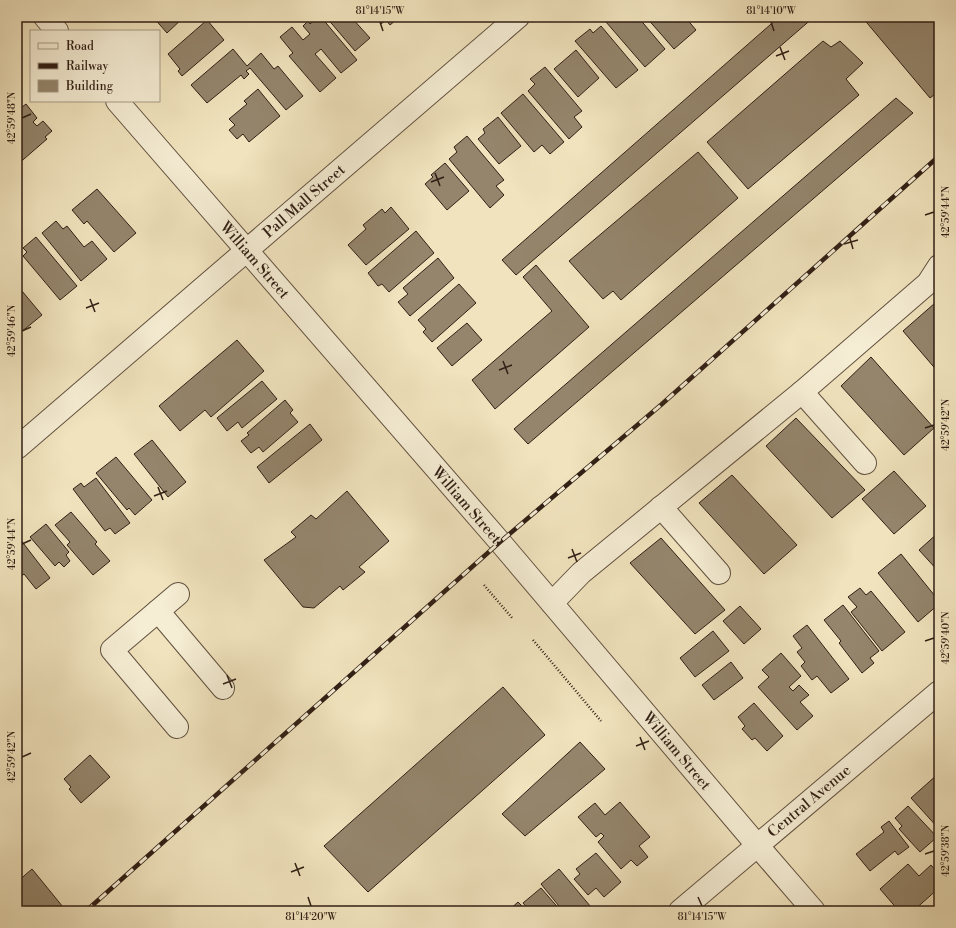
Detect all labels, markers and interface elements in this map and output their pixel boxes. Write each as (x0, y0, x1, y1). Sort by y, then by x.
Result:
text: 81°14'15"W (356, 5, 405, 17)
text: 81°14'10"W (746, 5, 797, 17)
legend (30, 30, 160, 102)
text: Road (66, 39, 94, 54)
text: Railway (66, 59, 108, 74)
text: Building (65, 79, 114, 94)
text: 42°59'48"N (6, 91, 18, 144)
street label: Pall Mall Street (259, 160, 350, 242)
text: 42°59'44"N (940, 185, 952, 238)
street label: William Street (215, 217, 294, 303)
text: 42°59'46"N (6, 304, 18, 357)
text: 42°59'42"N (940, 398, 952, 451)
street label: William Street (427, 462, 506, 548)
text: 42°59'44"N (6, 517, 18, 570)
text: 42°59'40"N (940, 611, 952, 665)
street label: William Street (638, 708, 715, 795)
text: 42°59'42"N (6, 730, 18, 783)
street label: Central Avenue (764, 761, 855, 842)
text: 42°59'38"N (940, 824, 952, 877)
text: 81°14'20"W (285, 911, 338, 923)
text: 81°14'15"W (678, 911, 727, 923)

